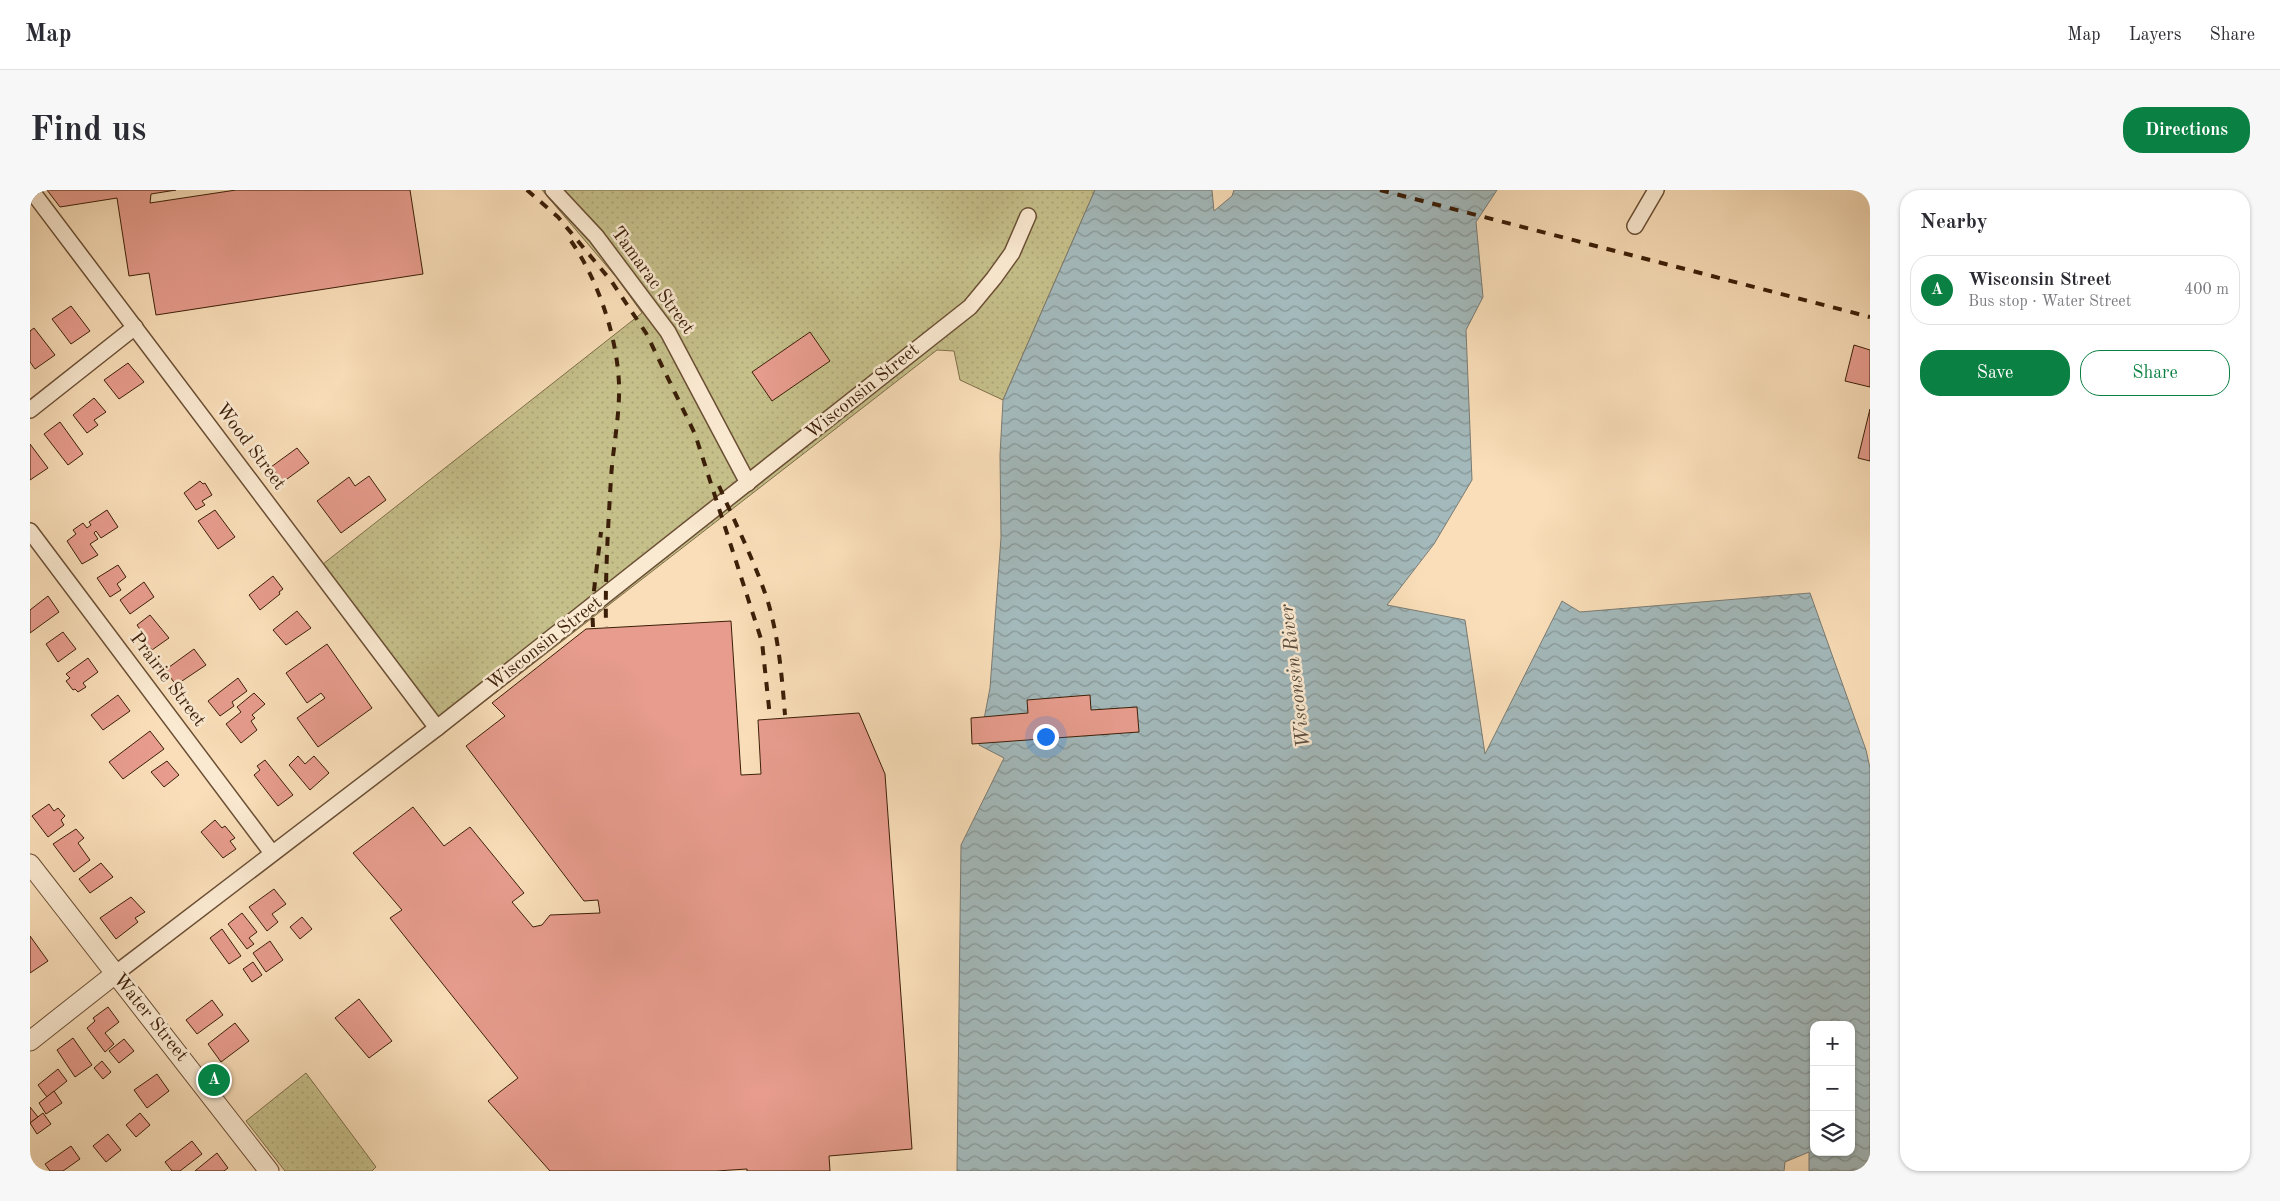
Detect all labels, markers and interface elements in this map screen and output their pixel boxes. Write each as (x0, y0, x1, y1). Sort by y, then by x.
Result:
text: Map (25, 23, 72, 47)
text: Map (2067, 26, 2101, 44)
text: Layers (2129, 26, 2181, 44)
text: Share (2209, 26, 2255, 44)
button: Directions (2123, 107, 2250, 153)
text: Find us (30, 113, 146, 148)
text: Nearby (1920, 212, 1988, 233)
street label: Tamarac Street (607, 224, 697, 338)
text: Wisconsin Street (1968, 271, 2112, 290)
text: A (1931, 282, 1943, 298)
text: 400 m (2184, 282, 2229, 298)
text: Bus stop · Water Street (1968, 294, 2131, 310)
street label: Wisconsin Street (803, 341, 923, 443)
button: Save (1920, 350, 2070, 396)
button: Share (2080, 350, 2230, 396)
street label: Wood Street (211, 400, 289, 494)
street label: Wisconsin Street (484, 593, 606, 695)
water label: Wisconsin River (1277, 603, 1315, 749)
street label: Prairie Street (126, 629, 208, 731)
your location (1033, 724, 1059, 750)
street label: Water Street (109, 970, 191, 1066)
map controls (1810, 1021, 1855, 1156)
button: + (1810, 1021, 1855, 1066)
pin: A (198, 1061, 230, 1099)
button: − (1810, 1066, 1855, 1111)
button: layers (1810, 1111, 1855, 1156)

